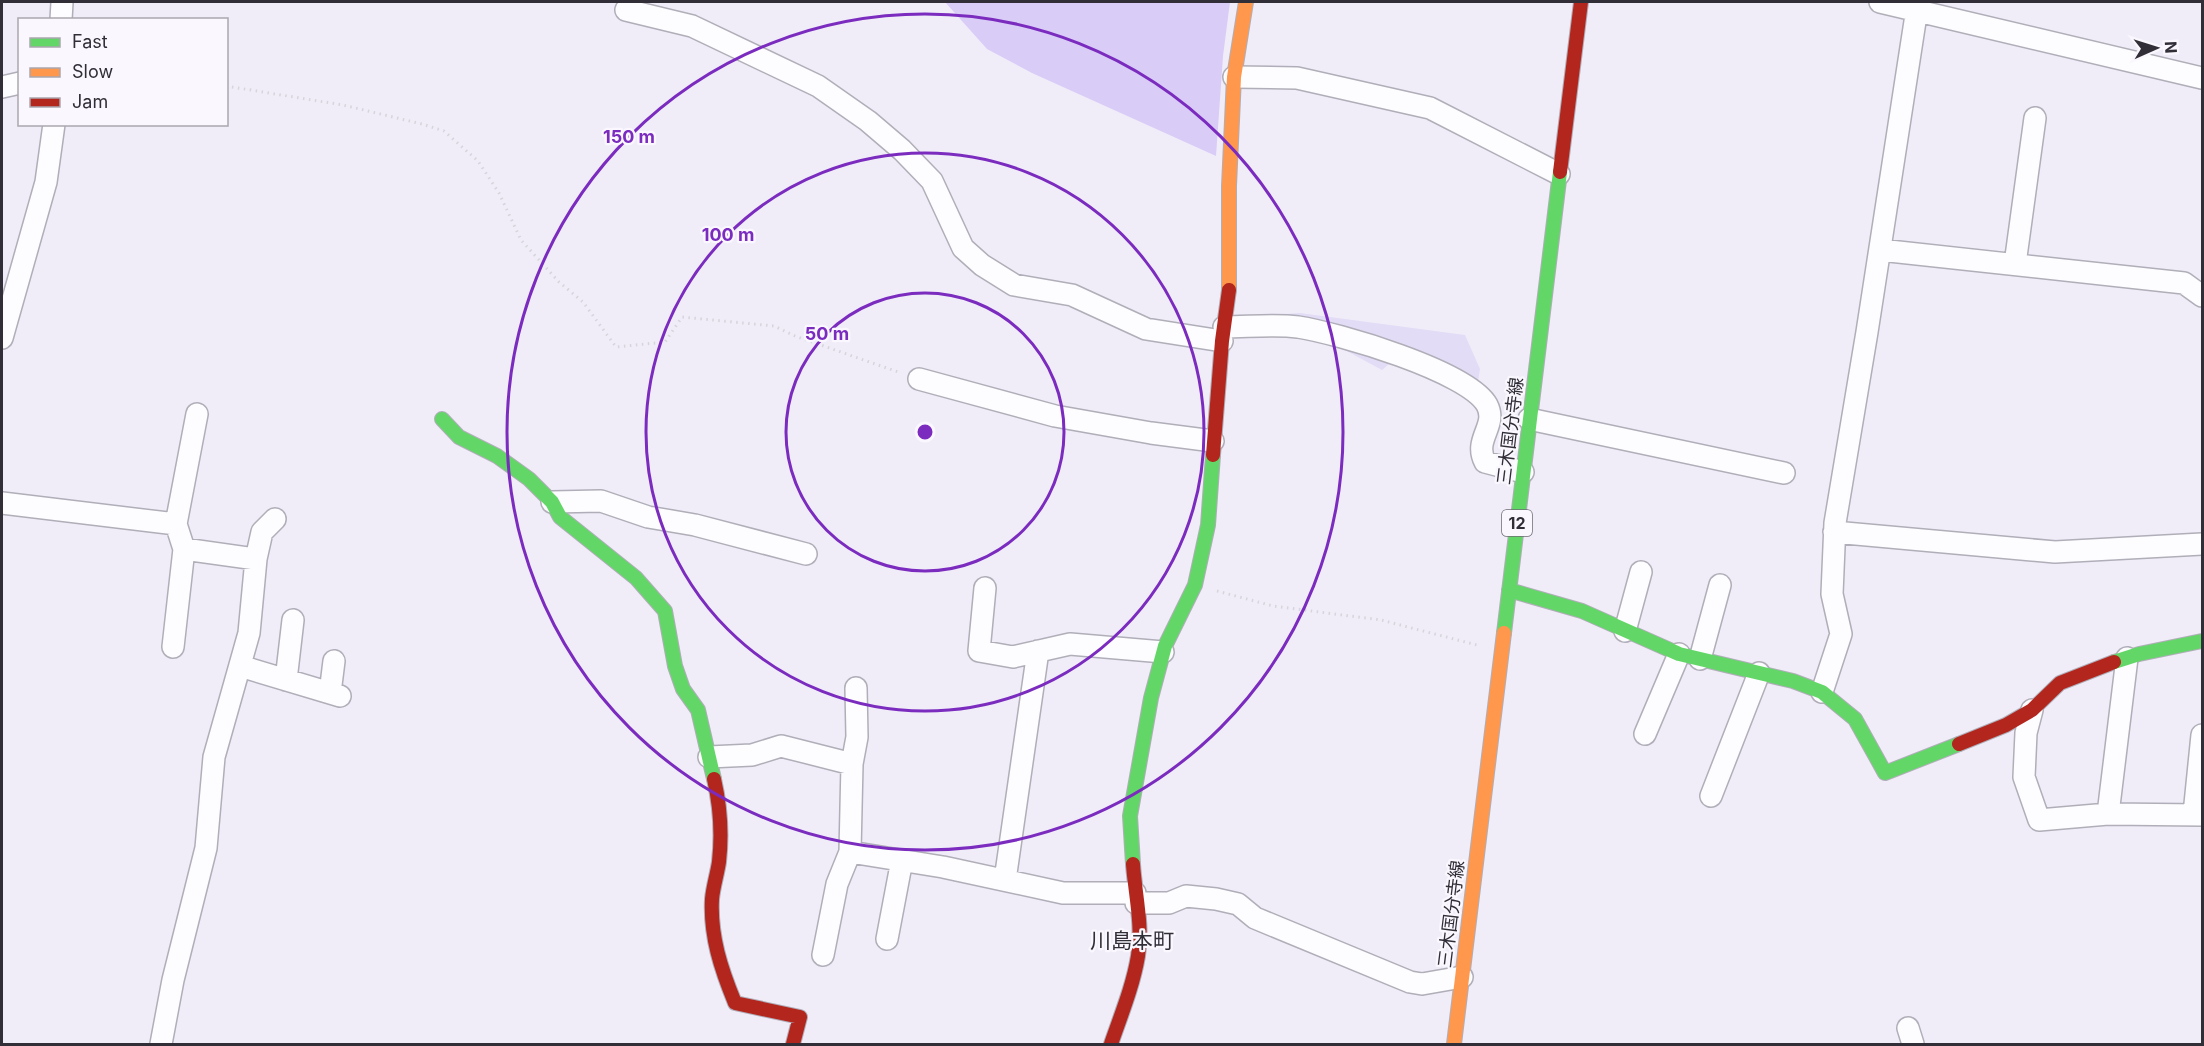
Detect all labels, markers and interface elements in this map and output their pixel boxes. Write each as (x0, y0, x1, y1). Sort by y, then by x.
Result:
legend (18, 18, 228, 126)
north arrow (2126, 18, 2186, 78)
text: Fast (72, 31, 108, 52)
text: N (2161, 41, 2181, 54)
text: Slow (72, 61, 113, 82)
text: Jam (72, 91, 108, 112)
text: 150 m (603, 126, 655, 147)
text: 100 m (702, 224, 754, 245)
text: 50 m (805, 323, 849, 344)
street label: 三木国分寺線 (1493, 376, 1527, 486)
centre of rings (915, 422, 935, 442)
road number: 12 (1502, 510, 1532, 536)
street label: 三木国分寺線 (1434, 859, 1468, 969)
district label: 川島本町 (1090, 928, 1174, 953)

